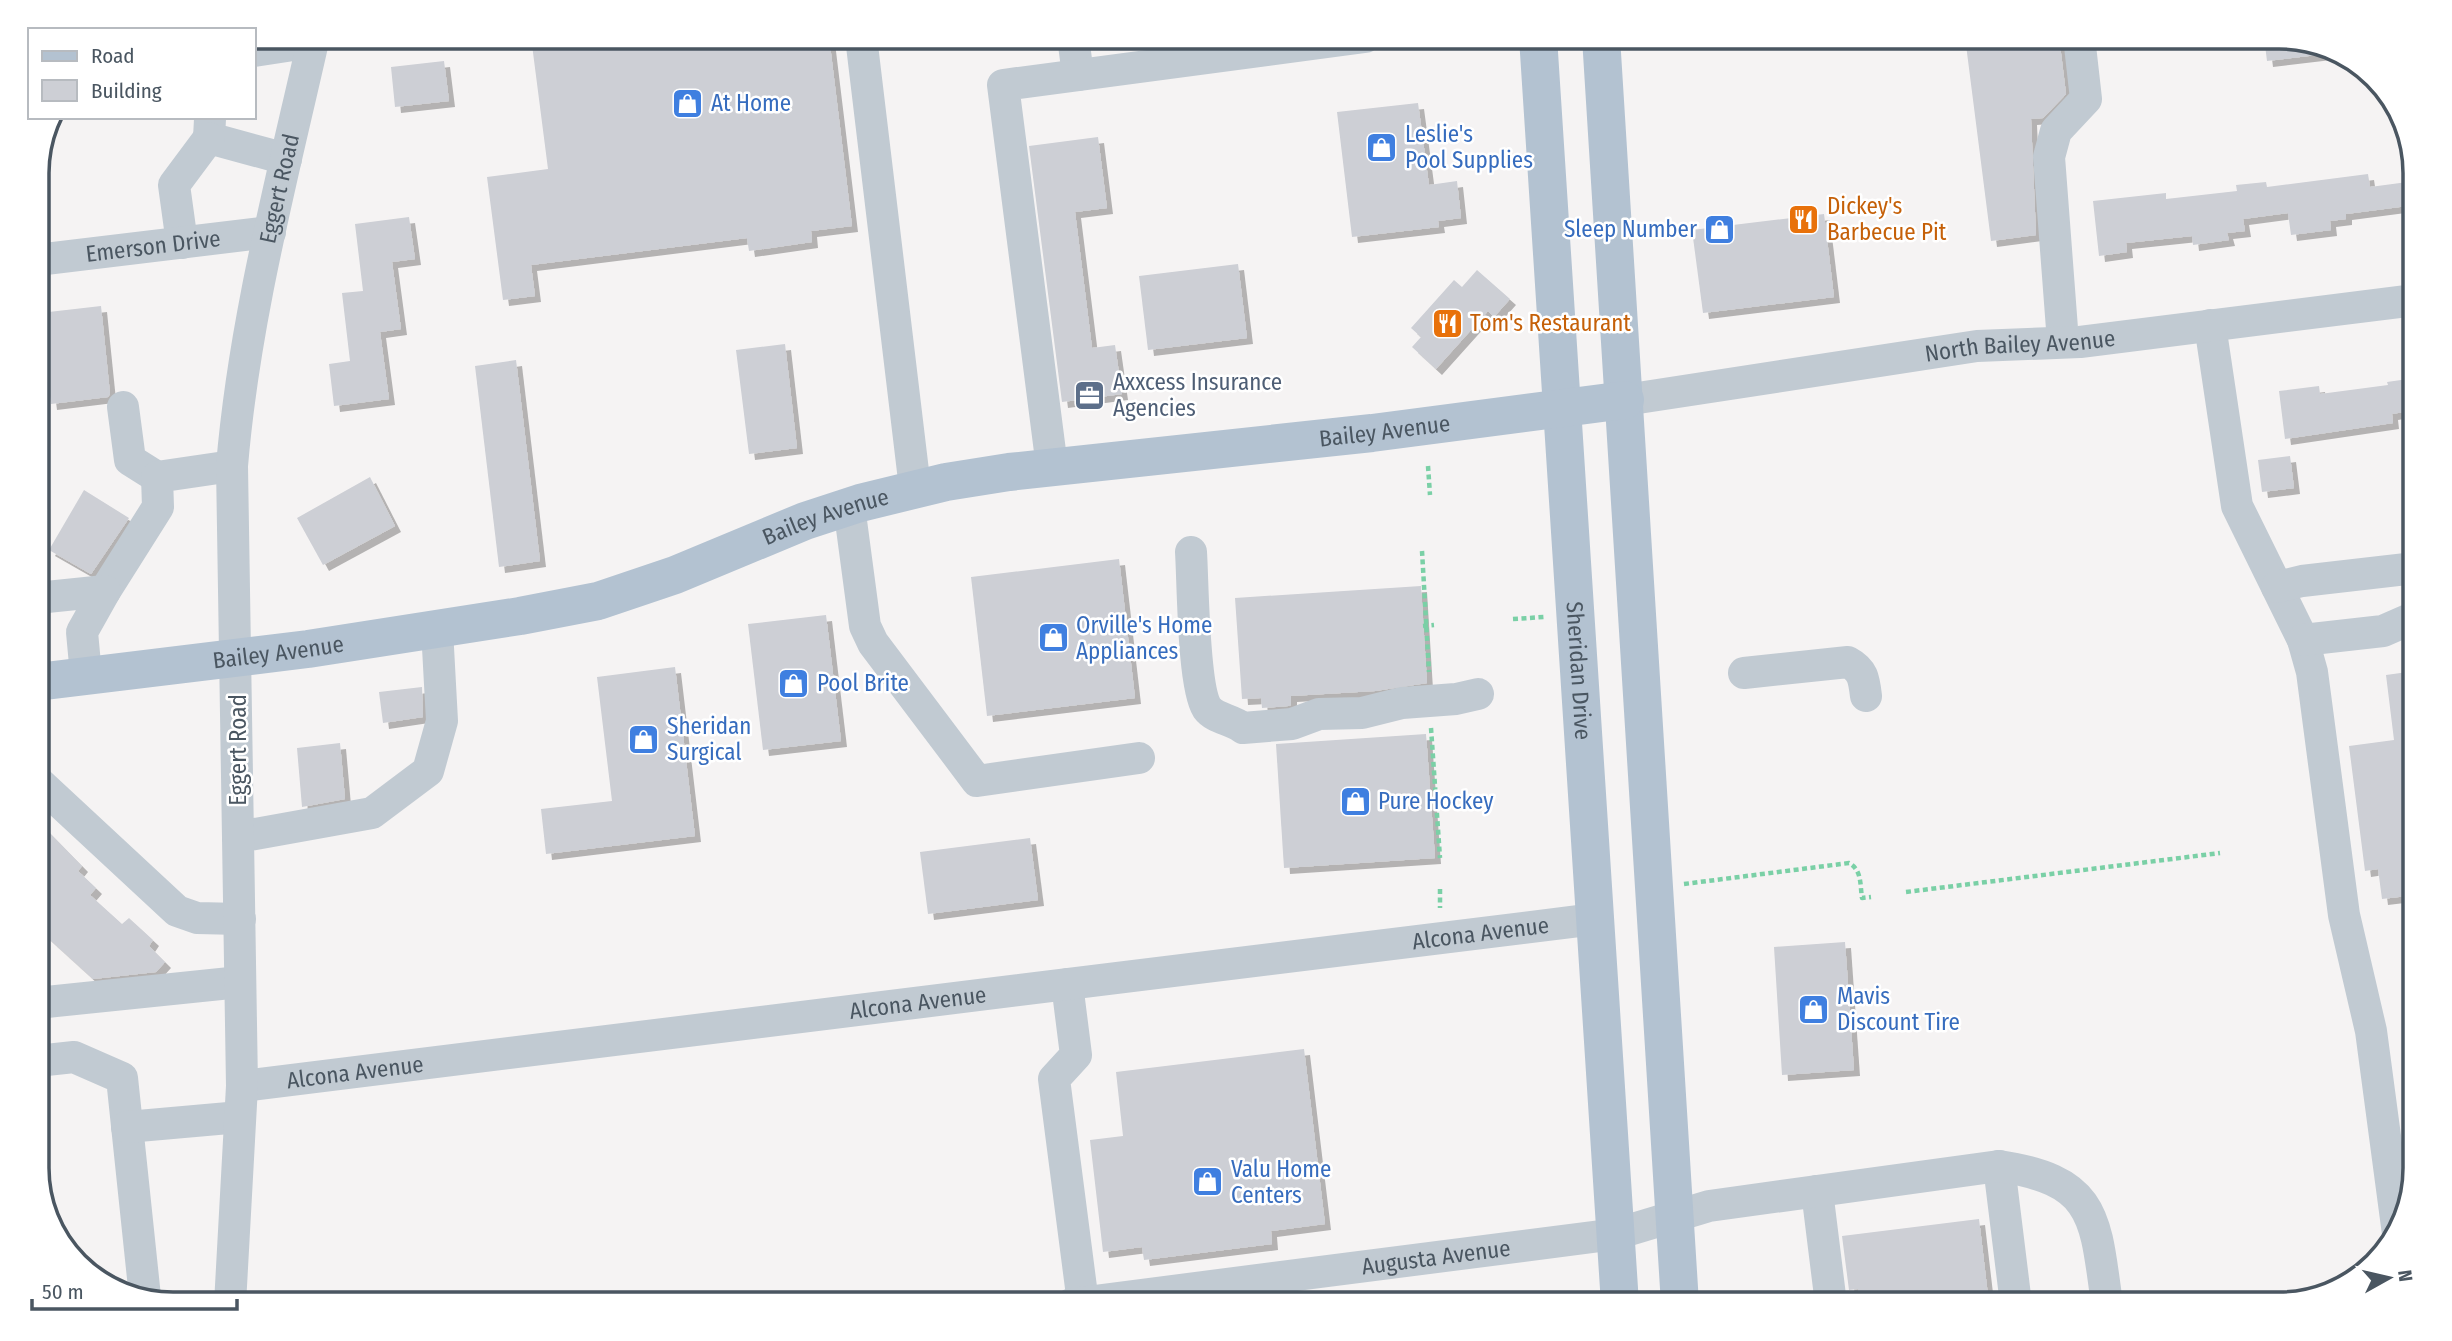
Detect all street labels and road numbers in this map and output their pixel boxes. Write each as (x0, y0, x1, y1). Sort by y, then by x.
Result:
street label: Eggert Road (253, 131, 305, 246)
street label: Emerson Drive (84, 224, 222, 268)
street label: North Bailey Avenue (1923, 324, 2117, 368)
street label: Bailey Avenue (1318, 409, 1452, 453)
street label: Bailey Avenue (758, 483, 891, 551)
street label: Sheridan Drive (1561, 601, 1597, 741)
street label: Bailey Avenue (211, 630, 346, 674)
street label: Eggert Road (224, 694, 252, 806)
street label: Alcona Avenue (1411, 911, 1551, 955)
street label: Alcona Avenue (848, 980, 988, 1025)
street label: Alcona Avenue (285, 1050, 425, 1094)
street label: Augusta Avenue (1360, 1234, 1512, 1281)

